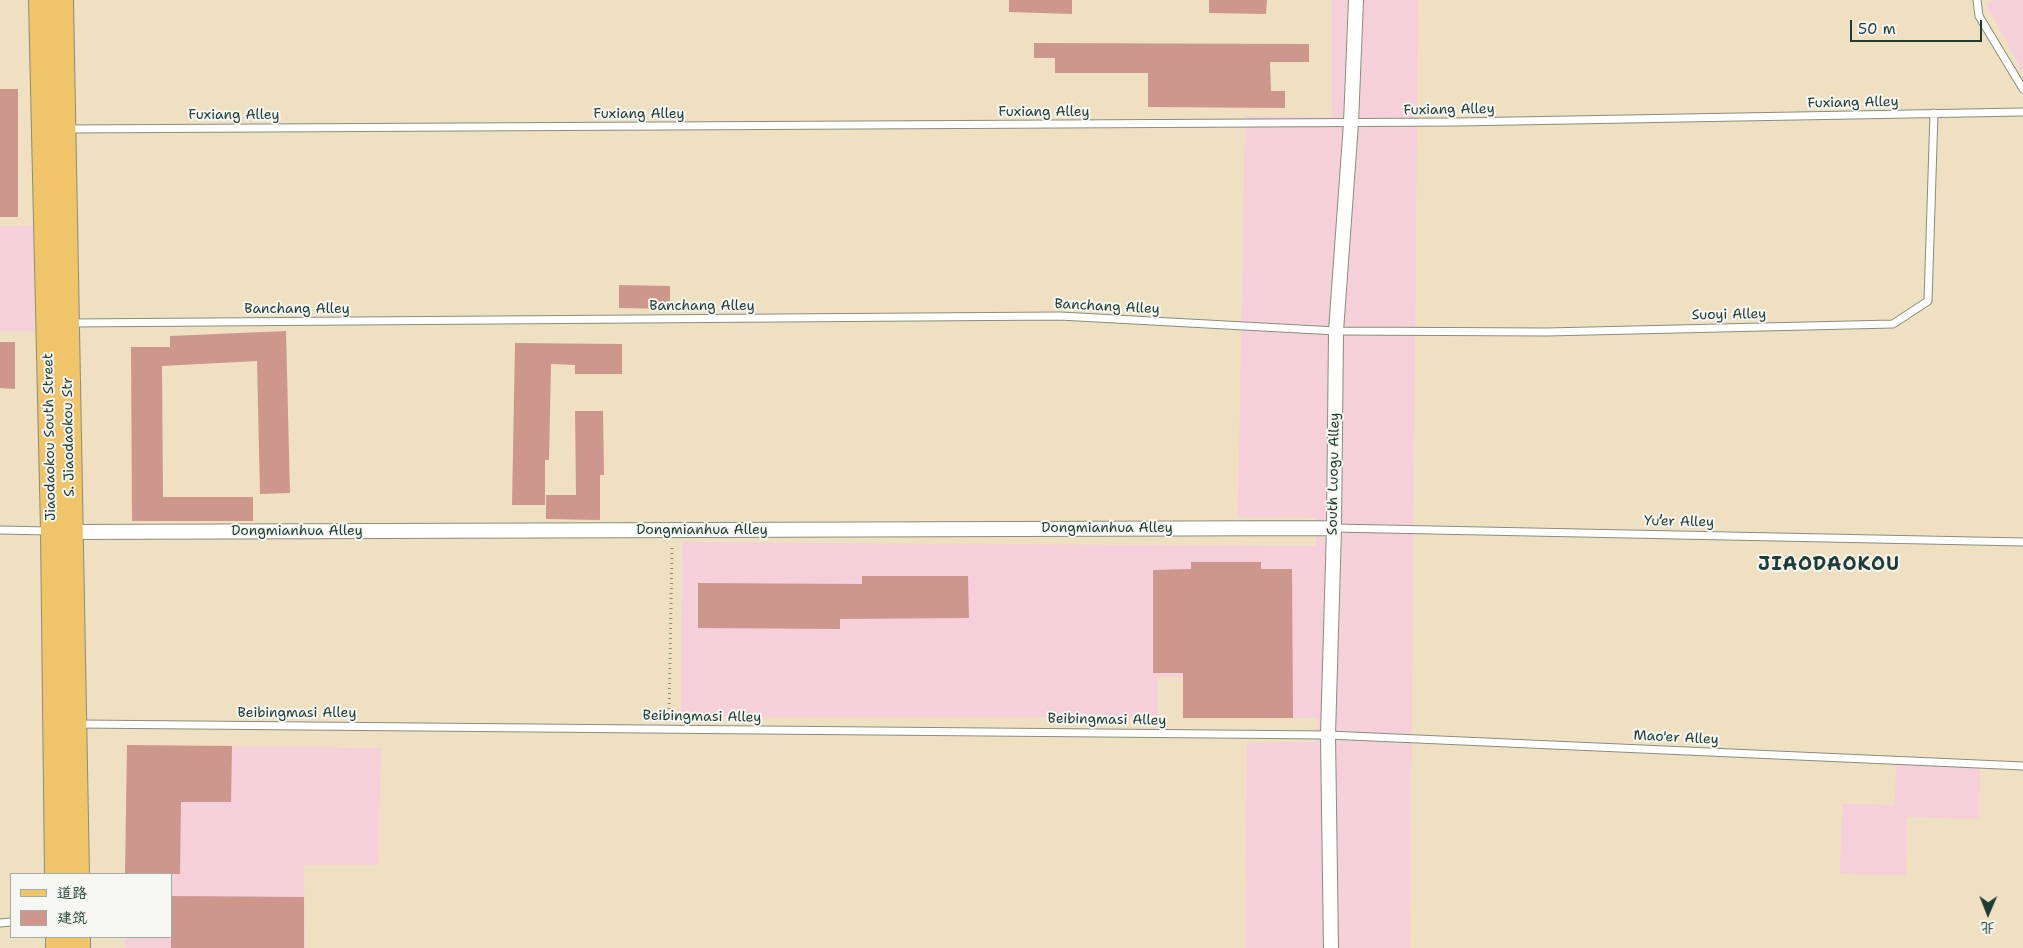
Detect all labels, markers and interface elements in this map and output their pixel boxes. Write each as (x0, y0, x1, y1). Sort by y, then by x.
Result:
scale bar (1853, 10, 1986, 42)
text: 50 m (1858, 19, 1896, 39)
street label: Fuxiang Alley (1807, 94, 1899, 112)
street label: Fuxiang Alley (1403, 101, 1495, 119)
street label: Fuxiang Alley (998, 104, 1090, 120)
street label: Fuxiang Alley (593, 106, 685, 122)
street label: Fuxiang Alley (188, 107, 280, 123)
street label: Banchang Alley (1054, 296, 1160, 318)
street label: Banchang Alley (649, 298, 755, 314)
street label: Banchang Alley (244, 301, 350, 317)
street label: Suoyi Alley (1691, 306, 1767, 324)
street label: Jiaodaokou South Street (40, 353, 60, 521)
street label: S. Jiaodaokou Str (60, 377, 78, 497)
street label: South Luogu Alley (1325, 413, 1343, 535)
street label: Yu’er Alley (1644, 513, 1714, 531)
street label: Dongmianhua Alley (1041, 520, 1173, 536)
street label: Dongmianhua Alley (636, 522, 768, 538)
street label: Dongmianhua Alley (231, 523, 363, 539)
district label: JIAODAOKOU (1757, 554, 1901, 576)
street label: Beibingmasi Alley (238, 705, 356, 721)
street label: Beibingmasi Alley (642, 708, 762, 726)
street label: Beibingmasi Alley (1047, 711, 1167, 729)
street label: Mao'er Alley (1633, 727, 1719, 749)
legend (10, 873, 172, 938)
text: 道路 (57, 883, 87, 903)
north arrow (1963, 888, 2013, 938)
text: 建筑 (57, 908, 87, 928)
text: 北 (1981, 919, 1995, 937)

